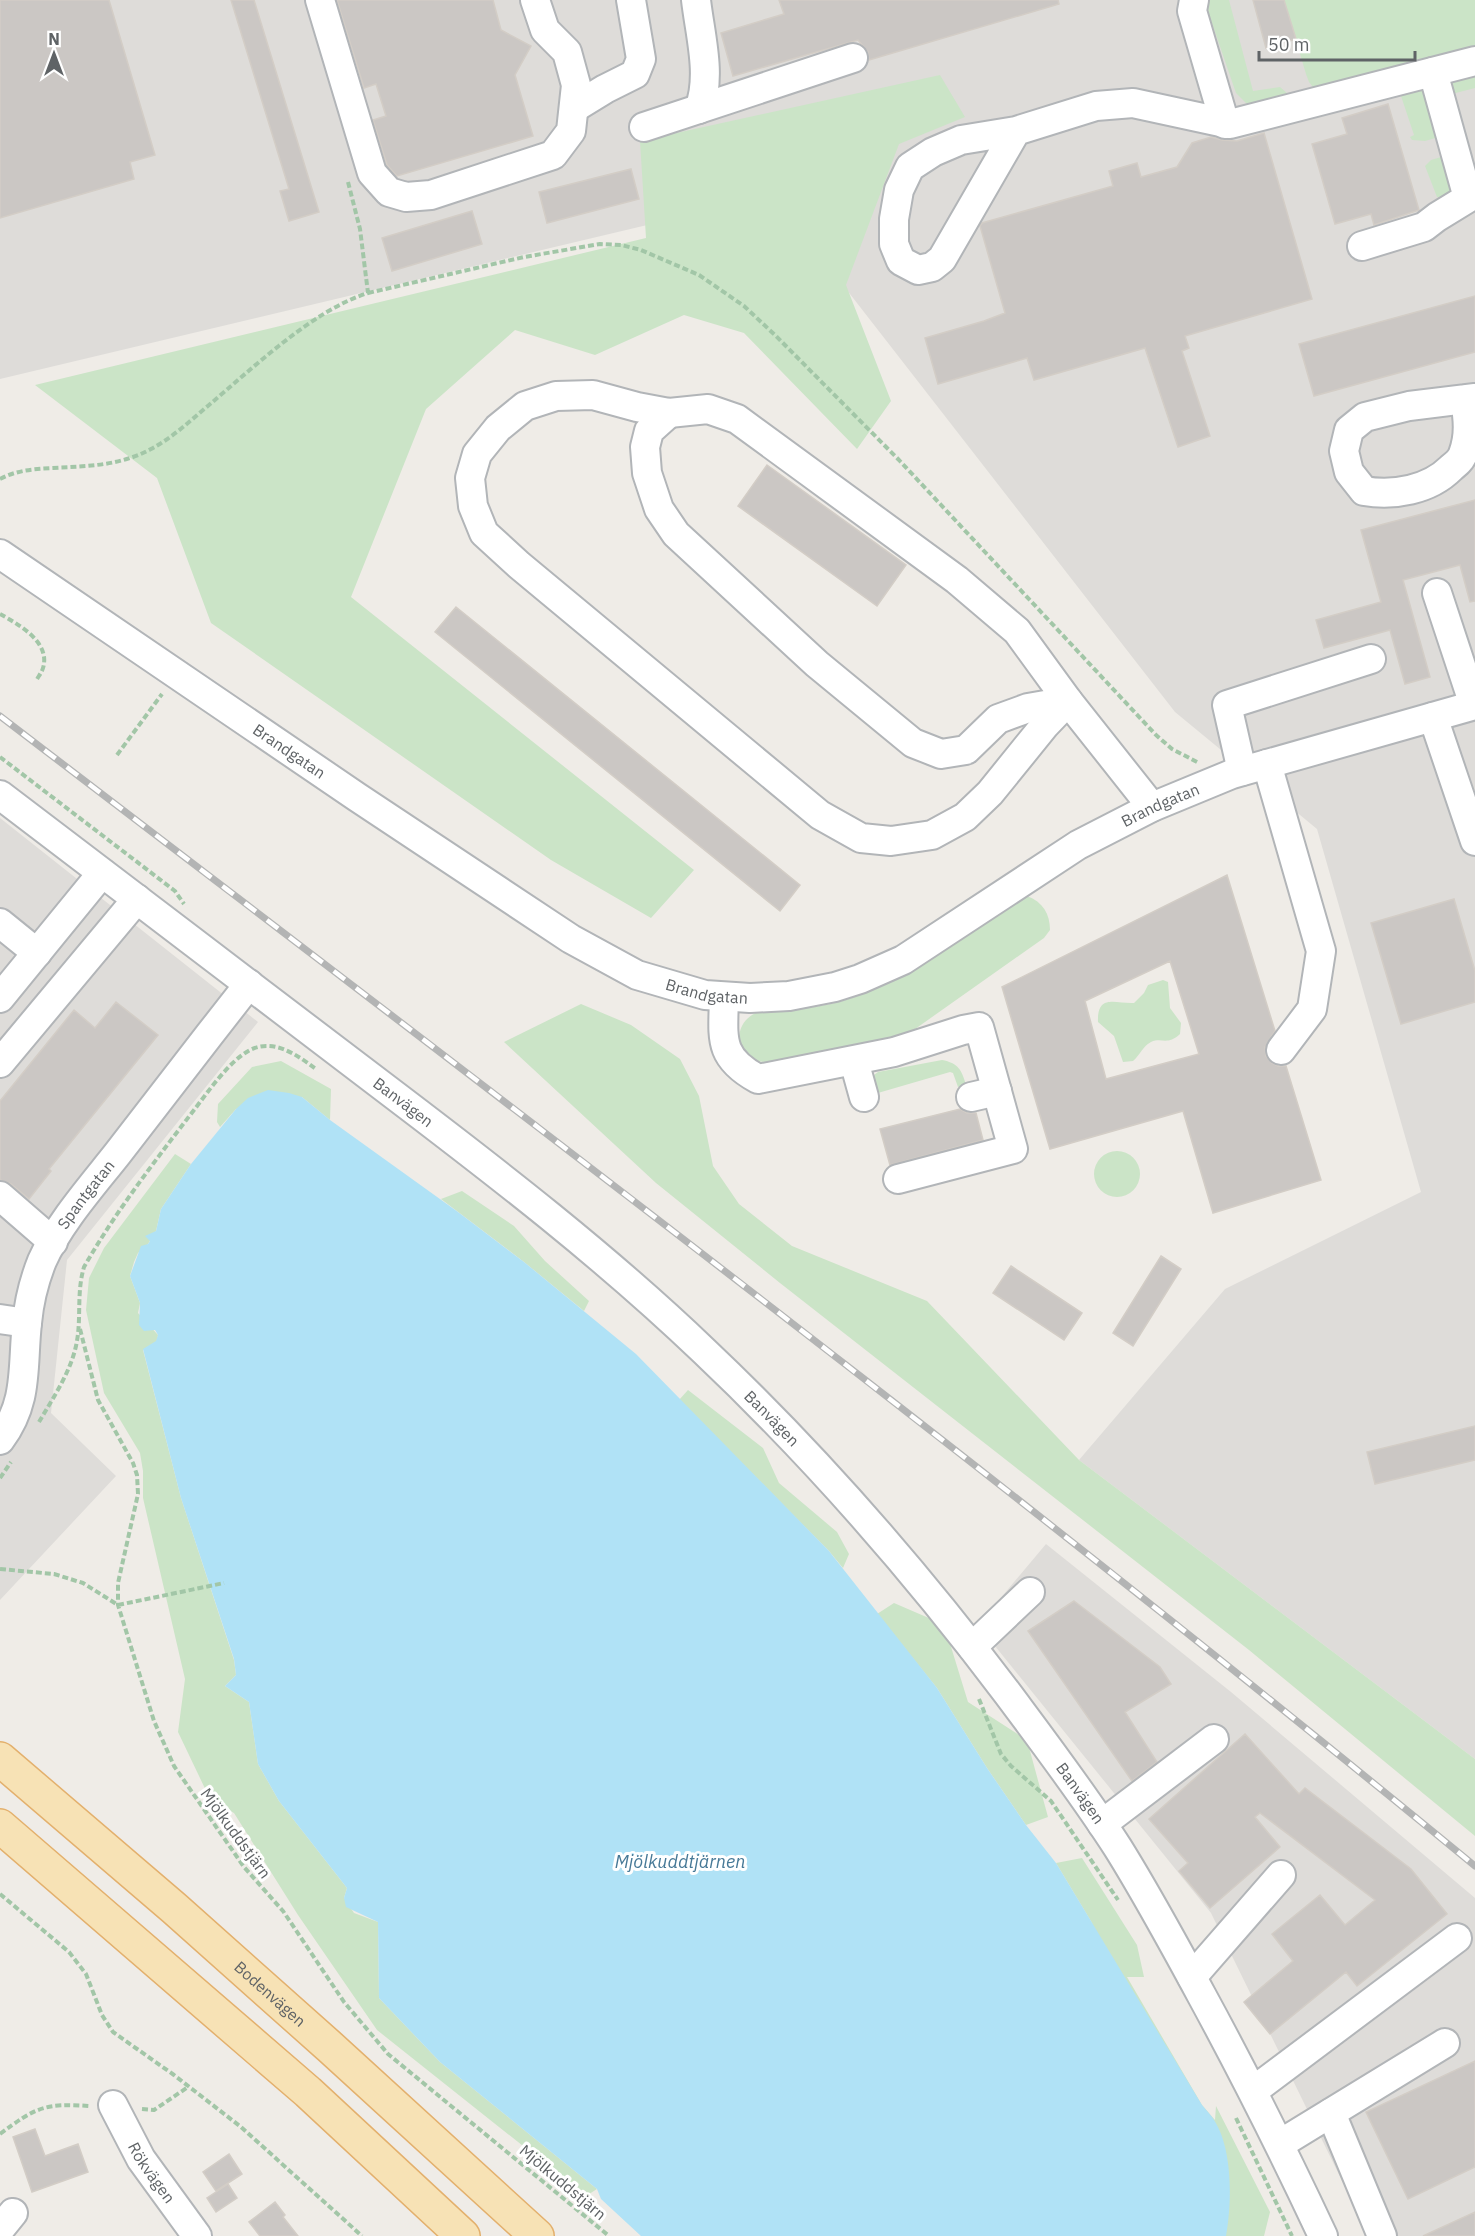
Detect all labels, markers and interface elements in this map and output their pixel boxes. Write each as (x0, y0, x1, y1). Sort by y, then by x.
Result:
north arrow (24, 24, 84, 84)
scale bar (1259, 24, 1415, 62)
text: N (48, 29, 60, 49)
text: 50 m (1268, 33, 1310, 56)
street label: Brandgatan (249, 719, 329, 783)
street label: Brandgatan (1118, 779, 1202, 831)
street label: Brandgatan (663, 974, 749, 1008)
street label: Banvägen (369, 1073, 438, 1131)
street label: Spantgatan (53, 1156, 119, 1233)
street label: Banvägen (740, 1386, 804, 1450)
street label: Banvägen (1052, 1758, 1109, 1827)
street label: Mjölkuddstjärn (196, 1784, 276, 1882)
water label: Mjölkuddtjärnen (615, 1850, 745, 1873)
street label: Bodenvägen (230, 1957, 310, 2031)
street label: Rökvägen (124, 2139, 180, 2207)
street label: Mjölkuddstjärn (516, 2140, 610, 2224)

